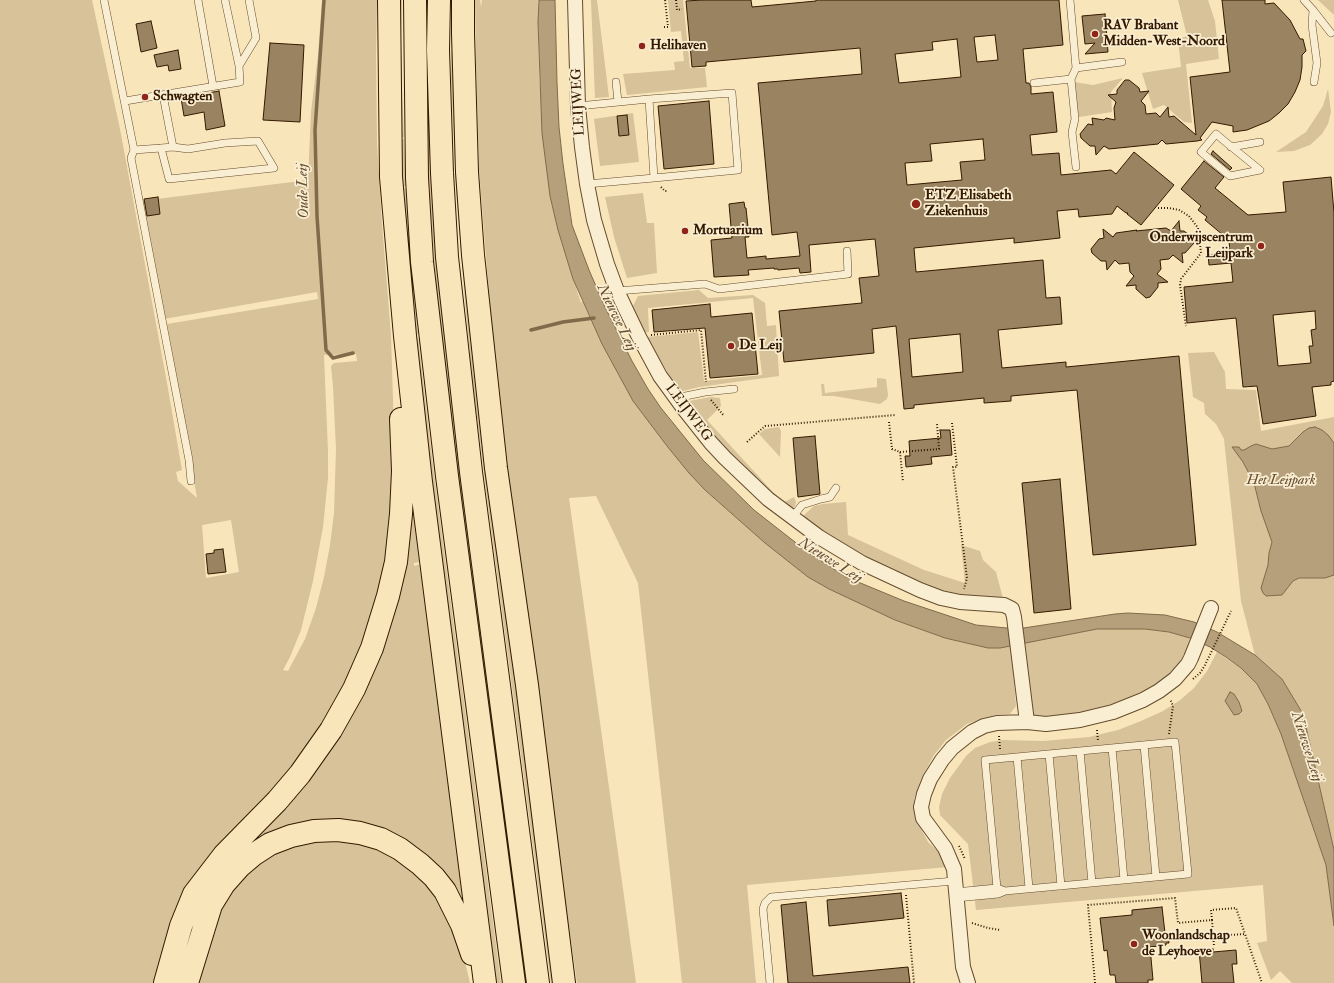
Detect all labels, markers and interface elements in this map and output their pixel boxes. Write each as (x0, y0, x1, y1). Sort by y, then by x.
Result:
place label: RAV Brabant Midden-West-Noord (1103, 18, 1225, 50)
marker: RAV Brabant Midden-West-Noord (1090, 29, 1100, 39)
place label: Helihaven (650, 38, 706, 54)
marker: Helihaven (637, 41, 647, 51)
street label: LEIJWEG (569, 68, 589, 136)
place label: Schwagten (153, 89, 212, 105)
marker: Schwagten (140, 92, 150, 102)
water label: Oude Leij (294, 163, 314, 219)
place label: ETZ Elisabeth Ziekenhuis (925, 188, 1011, 220)
marker: ETZ Elisabeth Ziekenhuis (910, 198, 922, 210)
place label: Mortuarium (693, 223, 763, 239)
marker: Mortuarium (680, 226, 690, 236)
place label: Onderwijscentrum Leijpark (1150, 230, 1253, 262)
marker: Onderwijscentrum Leijpark (1256, 241, 1266, 251)
water label: Nieuwe Leij (592, 281, 640, 355)
place label: De Leij (739, 338, 782, 354)
marker: De Leij (726, 341, 736, 351)
street label: LEIJWEG (661, 381, 715, 445)
park label: Het Leijpark (1246, 473, 1316, 489)
water label: Nieuwe Leij (795, 534, 865, 588)
water label: Nieuwe Leij (1286, 710, 1326, 784)
place label: Woonlandschap de Leyhoeve (1142, 928, 1230, 960)
marker: Woonlandschap de Leyhoeve (1129, 939, 1139, 949)

